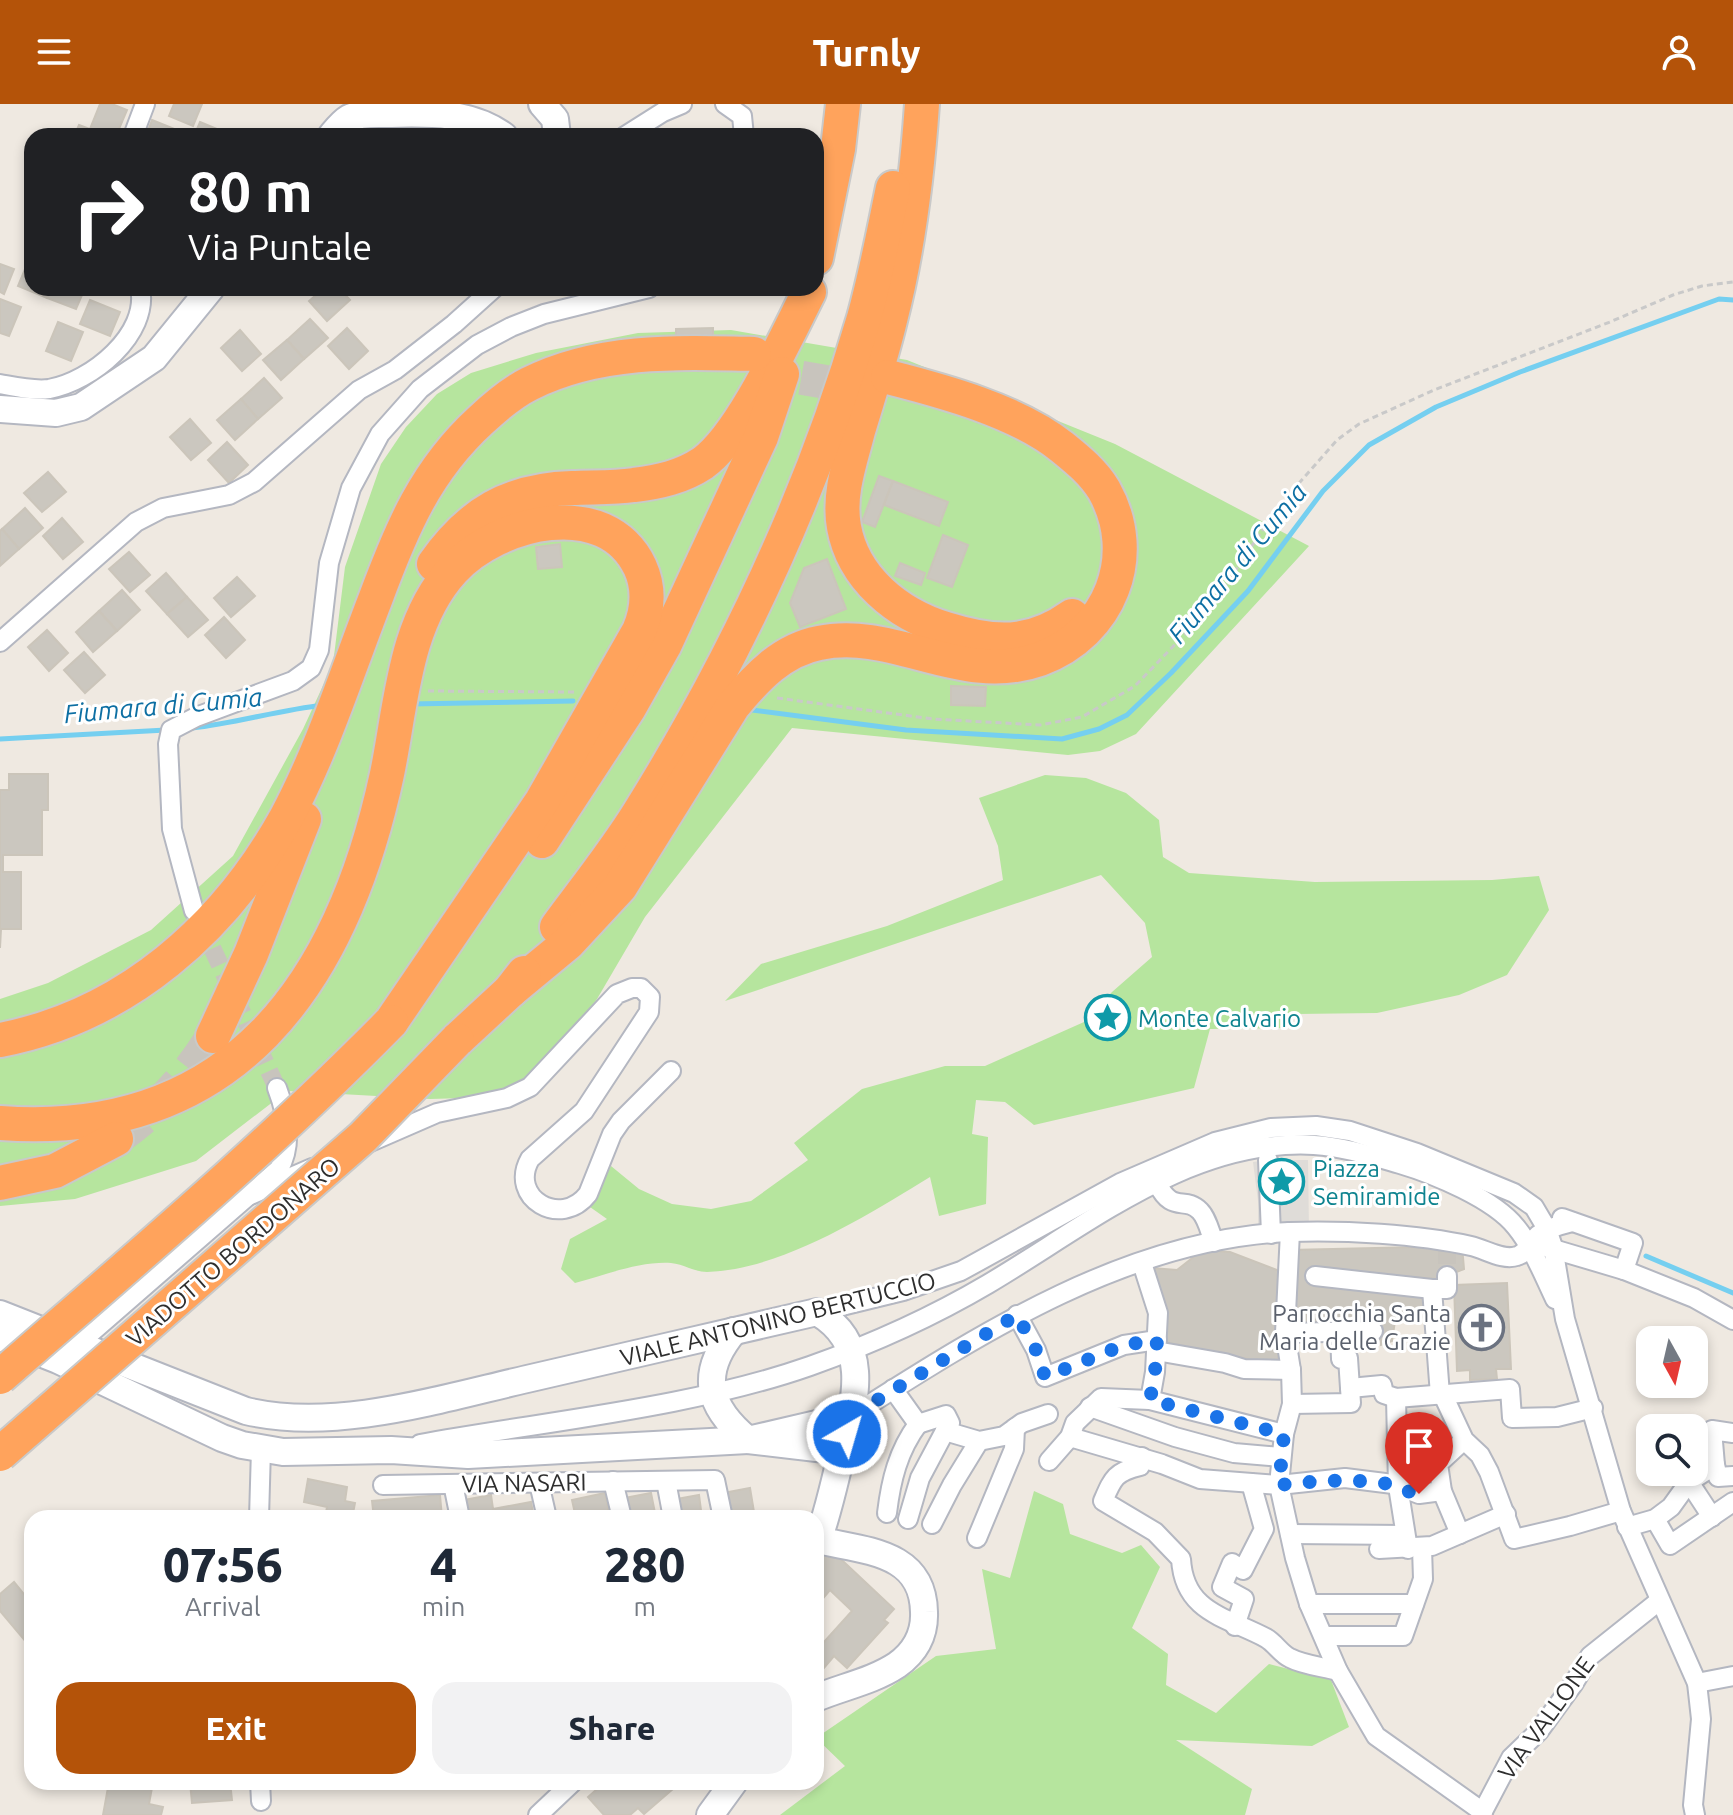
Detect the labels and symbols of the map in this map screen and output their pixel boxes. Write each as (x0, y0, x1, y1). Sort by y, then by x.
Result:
water label: Fiumara di Cumia (1162, 477, 1312, 649)
water label: Fiumara di Cumia (63, 682, 263, 728)
place icon: Monte Calvario (1083, 994, 1131, 1042)
place label: Monte Calvario (1138, 1005, 1301, 1032)
street label: VIADOTTO BORDONARO (121, 1152, 345, 1352)
place label: Piazza Semiramide (1313, 1155, 1441, 1210)
place icon: Piazza Semiramide (1258, 1158, 1306, 1206)
street label: VIALE ANTONINO BERTUCCIO (617, 1267, 939, 1371)
place label: Parrocchia Santa Maria delle Grazie (1259, 1300, 1451, 1355)
church icon: Parrocchia Santa Maria delle Grazie (1458, 1303, 1506, 1351)
north arrow (1636, 1326, 1708, 1398)
position arrow (805, 1392, 889, 1476)
pin (1385, 1412, 1453, 1494)
street label: VIA NASARI (461, 1468, 587, 1498)
street label: VIA VALLONE (1492, 1651, 1600, 1785)

